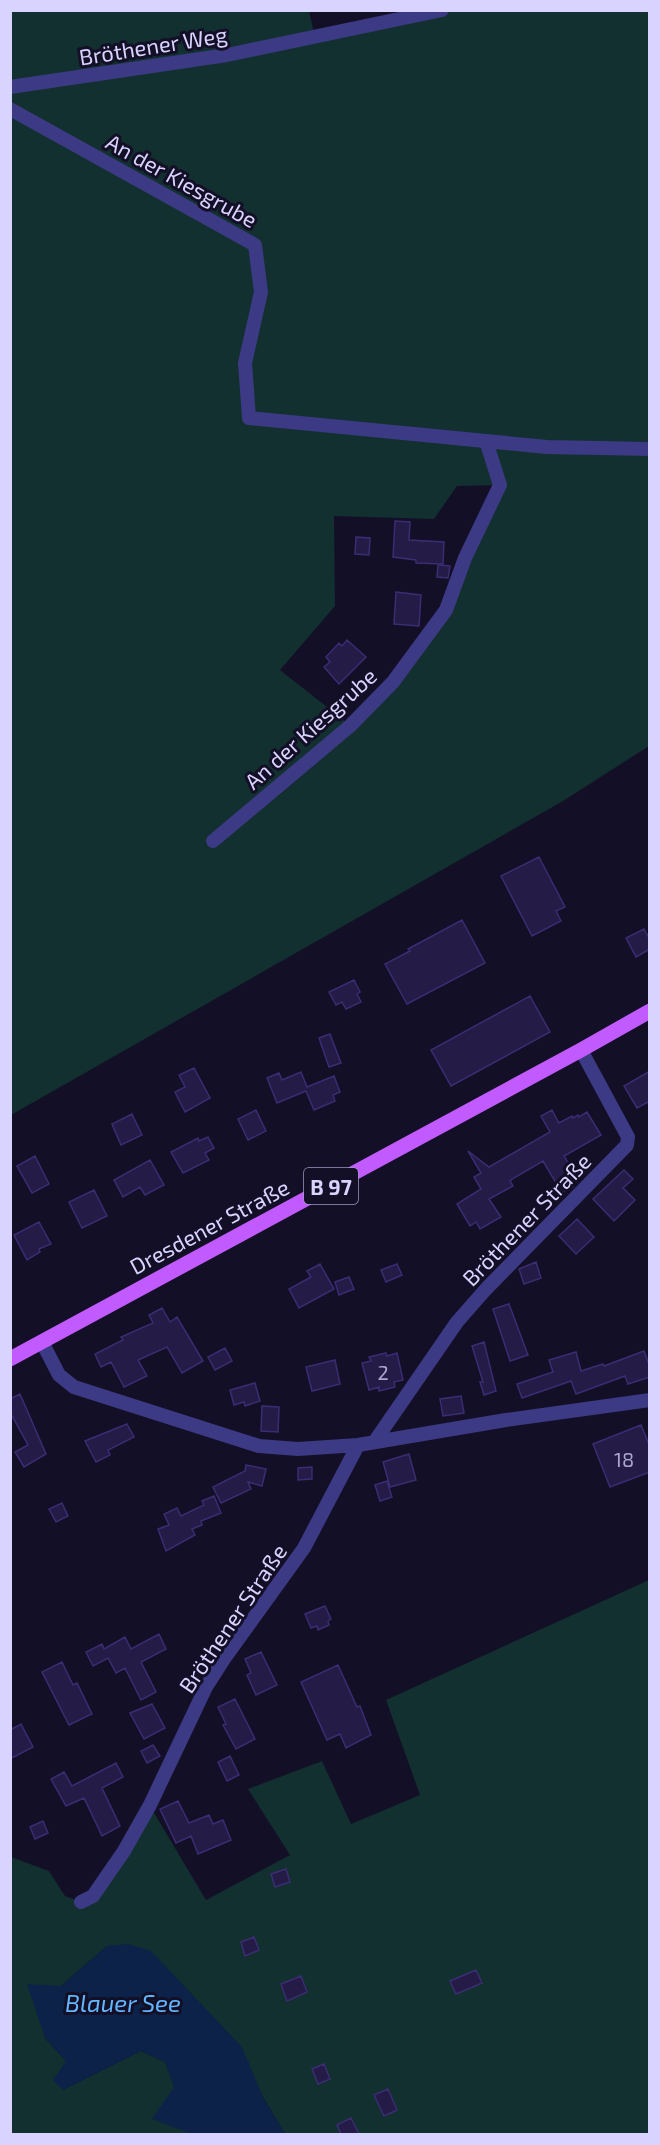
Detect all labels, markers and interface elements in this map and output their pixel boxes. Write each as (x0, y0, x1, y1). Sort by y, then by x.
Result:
street label: Bröthener Weg (77, 20, 229, 70)
street label: An der Kiesgrube (102, 128, 262, 232)
street label: An der Kiesgrube (239, 662, 381, 794)
street label: Bröthener Straße (456, 1148, 596, 1290)
road number: B 97 (304, 1168, 358, 1204)
street label: Dresdener Straße (125, 1173, 293, 1279)
house number: 2 (377, 1360, 389, 1384)
house number: 18 (614, 1447, 634, 1471)
street label: Bröthener Straße (173, 1539, 291, 1697)
water label: Blauer See (65, 1988, 181, 2017)

